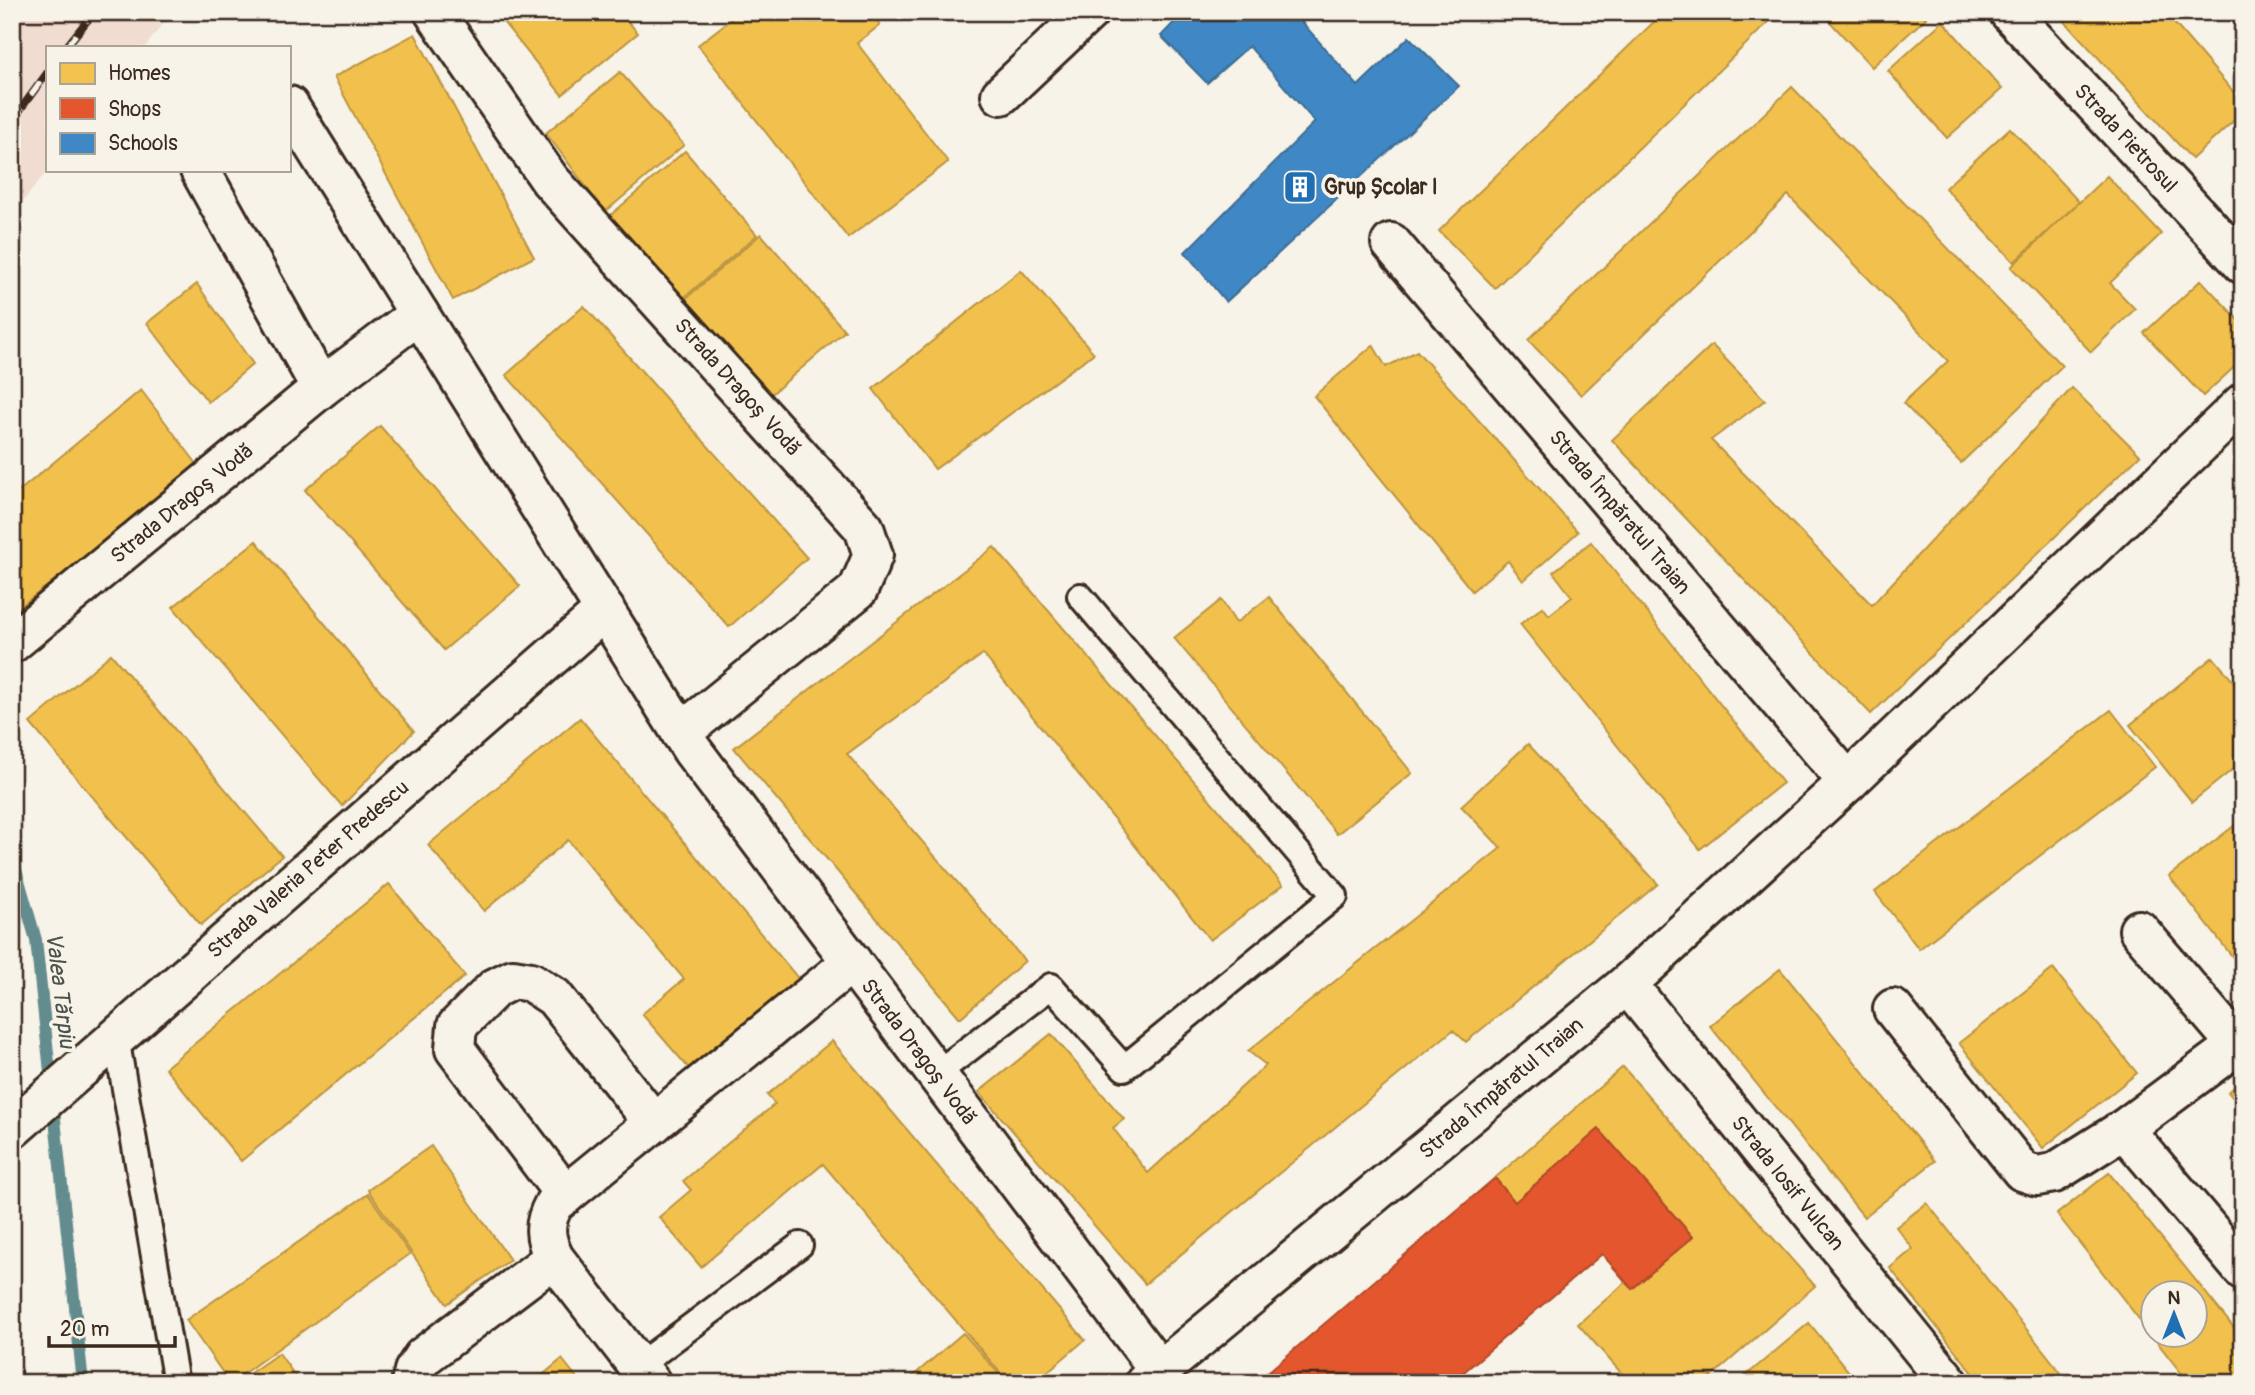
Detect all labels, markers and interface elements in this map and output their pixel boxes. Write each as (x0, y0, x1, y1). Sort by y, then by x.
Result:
legend (46, 46, 290, 172)
text: Homes (108, 60, 171, 87)
street label: Strada Pietrosul (2068, 78, 2183, 199)
text: Shops (108, 96, 161, 123)
text: Schools (108, 130, 178, 157)
building icon: Grup Școlar I (1281, 168, 1319, 206)
place label: Grup Școlar I (1324, 174, 1438, 201)
street label: Strada Dragoș Vodă (668, 313, 807, 462)
street label: Strada Împăratul Traian (1543, 425, 1696, 600)
street label: Strada Dragoș Vodă (105, 437, 260, 570)
street label: Strada Valeria Peter Predescu (202, 774, 415, 964)
water label: Valea Tărpiu (39, 931, 82, 1051)
street label: Strada Dragoș Vodă (855, 973, 983, 1131)
street label: Strada Împăratul Traian (1414, 1012, 1589, 1165)
street label: Strada Iosif Vulcan (1725, 1110, 1850, 1256)
north arrow (2140, 1280, 2210, 1350)
text: N (2168, 1286, 2181, 1310)
scale bar (49, 1304, 175, 1348)
text: 20 m (60, 1316, 109, 1343)

